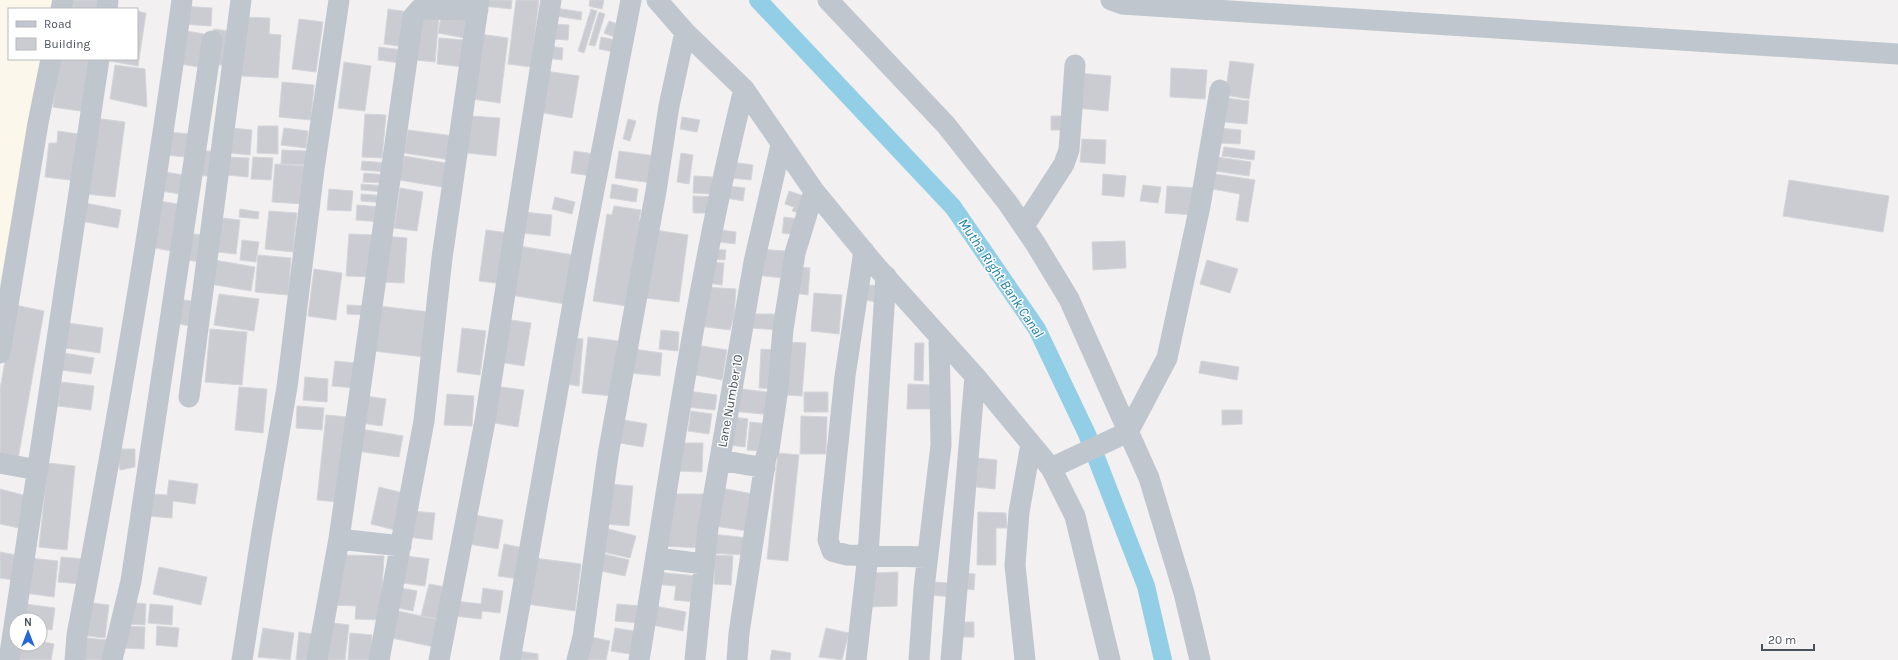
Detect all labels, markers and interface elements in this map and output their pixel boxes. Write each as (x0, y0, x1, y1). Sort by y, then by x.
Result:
legend (8, 8, 138, 60)
text: Road (44, 17, 72, 31)
text: Building (44, 37, 91, 51)
water label: Mutha Right Bank Canal (955, 215, 1048, 341)
street label: Lane Number 10 (714, 353, 746, 449)
north arrow (8, 612, 48, 652)
text: N (24, 616, 32, 629)
scale bar (1762, 626, 1814, 652)
text: 20 m (1768, 633, 1796, 647)

